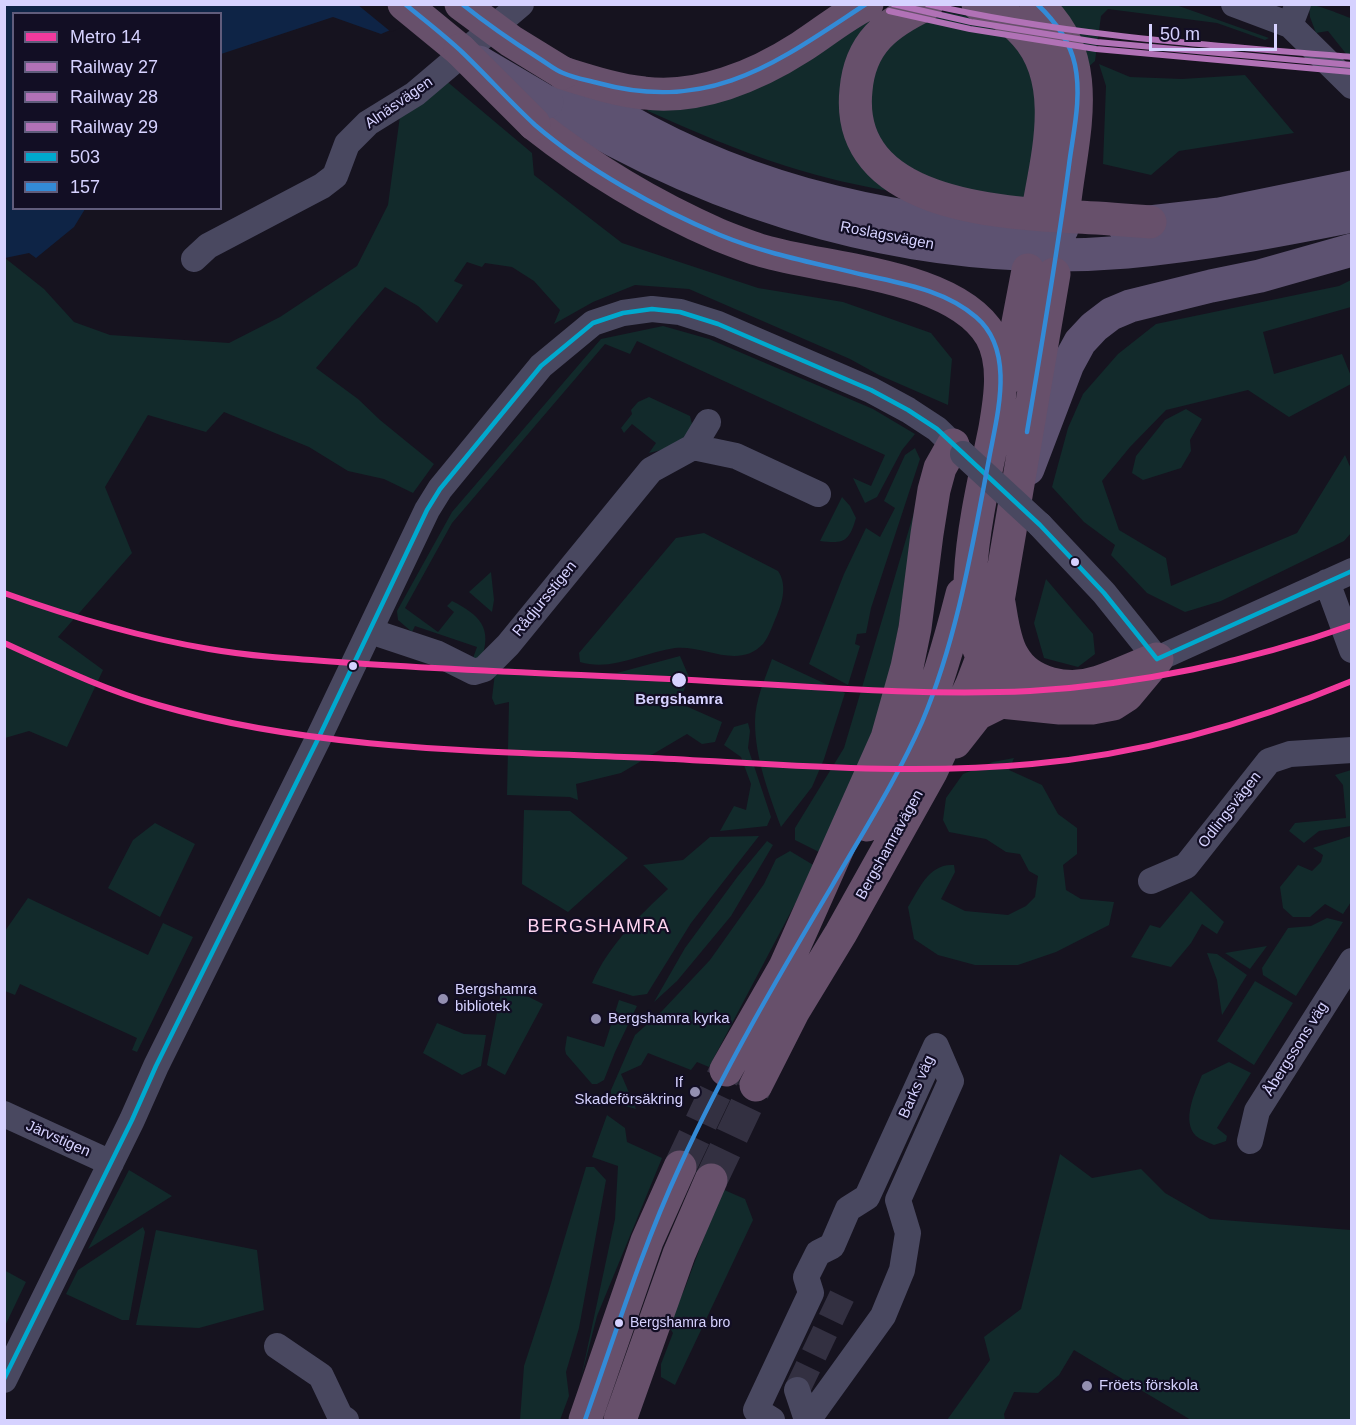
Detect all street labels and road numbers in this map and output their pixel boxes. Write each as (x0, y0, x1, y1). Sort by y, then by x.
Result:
street label: Alnäsvägen (362, 73, 436, 133)
street label: Roslagsvägen (839, 218, 935, 254)
street label: Rådjursstigen (509, 558, 581, 640)
street label: Odlingsvägen (1195, 768, 1265, 852)
street label: Bergshamravägen (852, 787, 928, 903)
street label: Åbergssons väg (1260, 999, 1332, 1099)
street label: Barks väg (895, 1053, 939, 1121)
street label: Järvstigen (23, 1117, 93, 1161)

